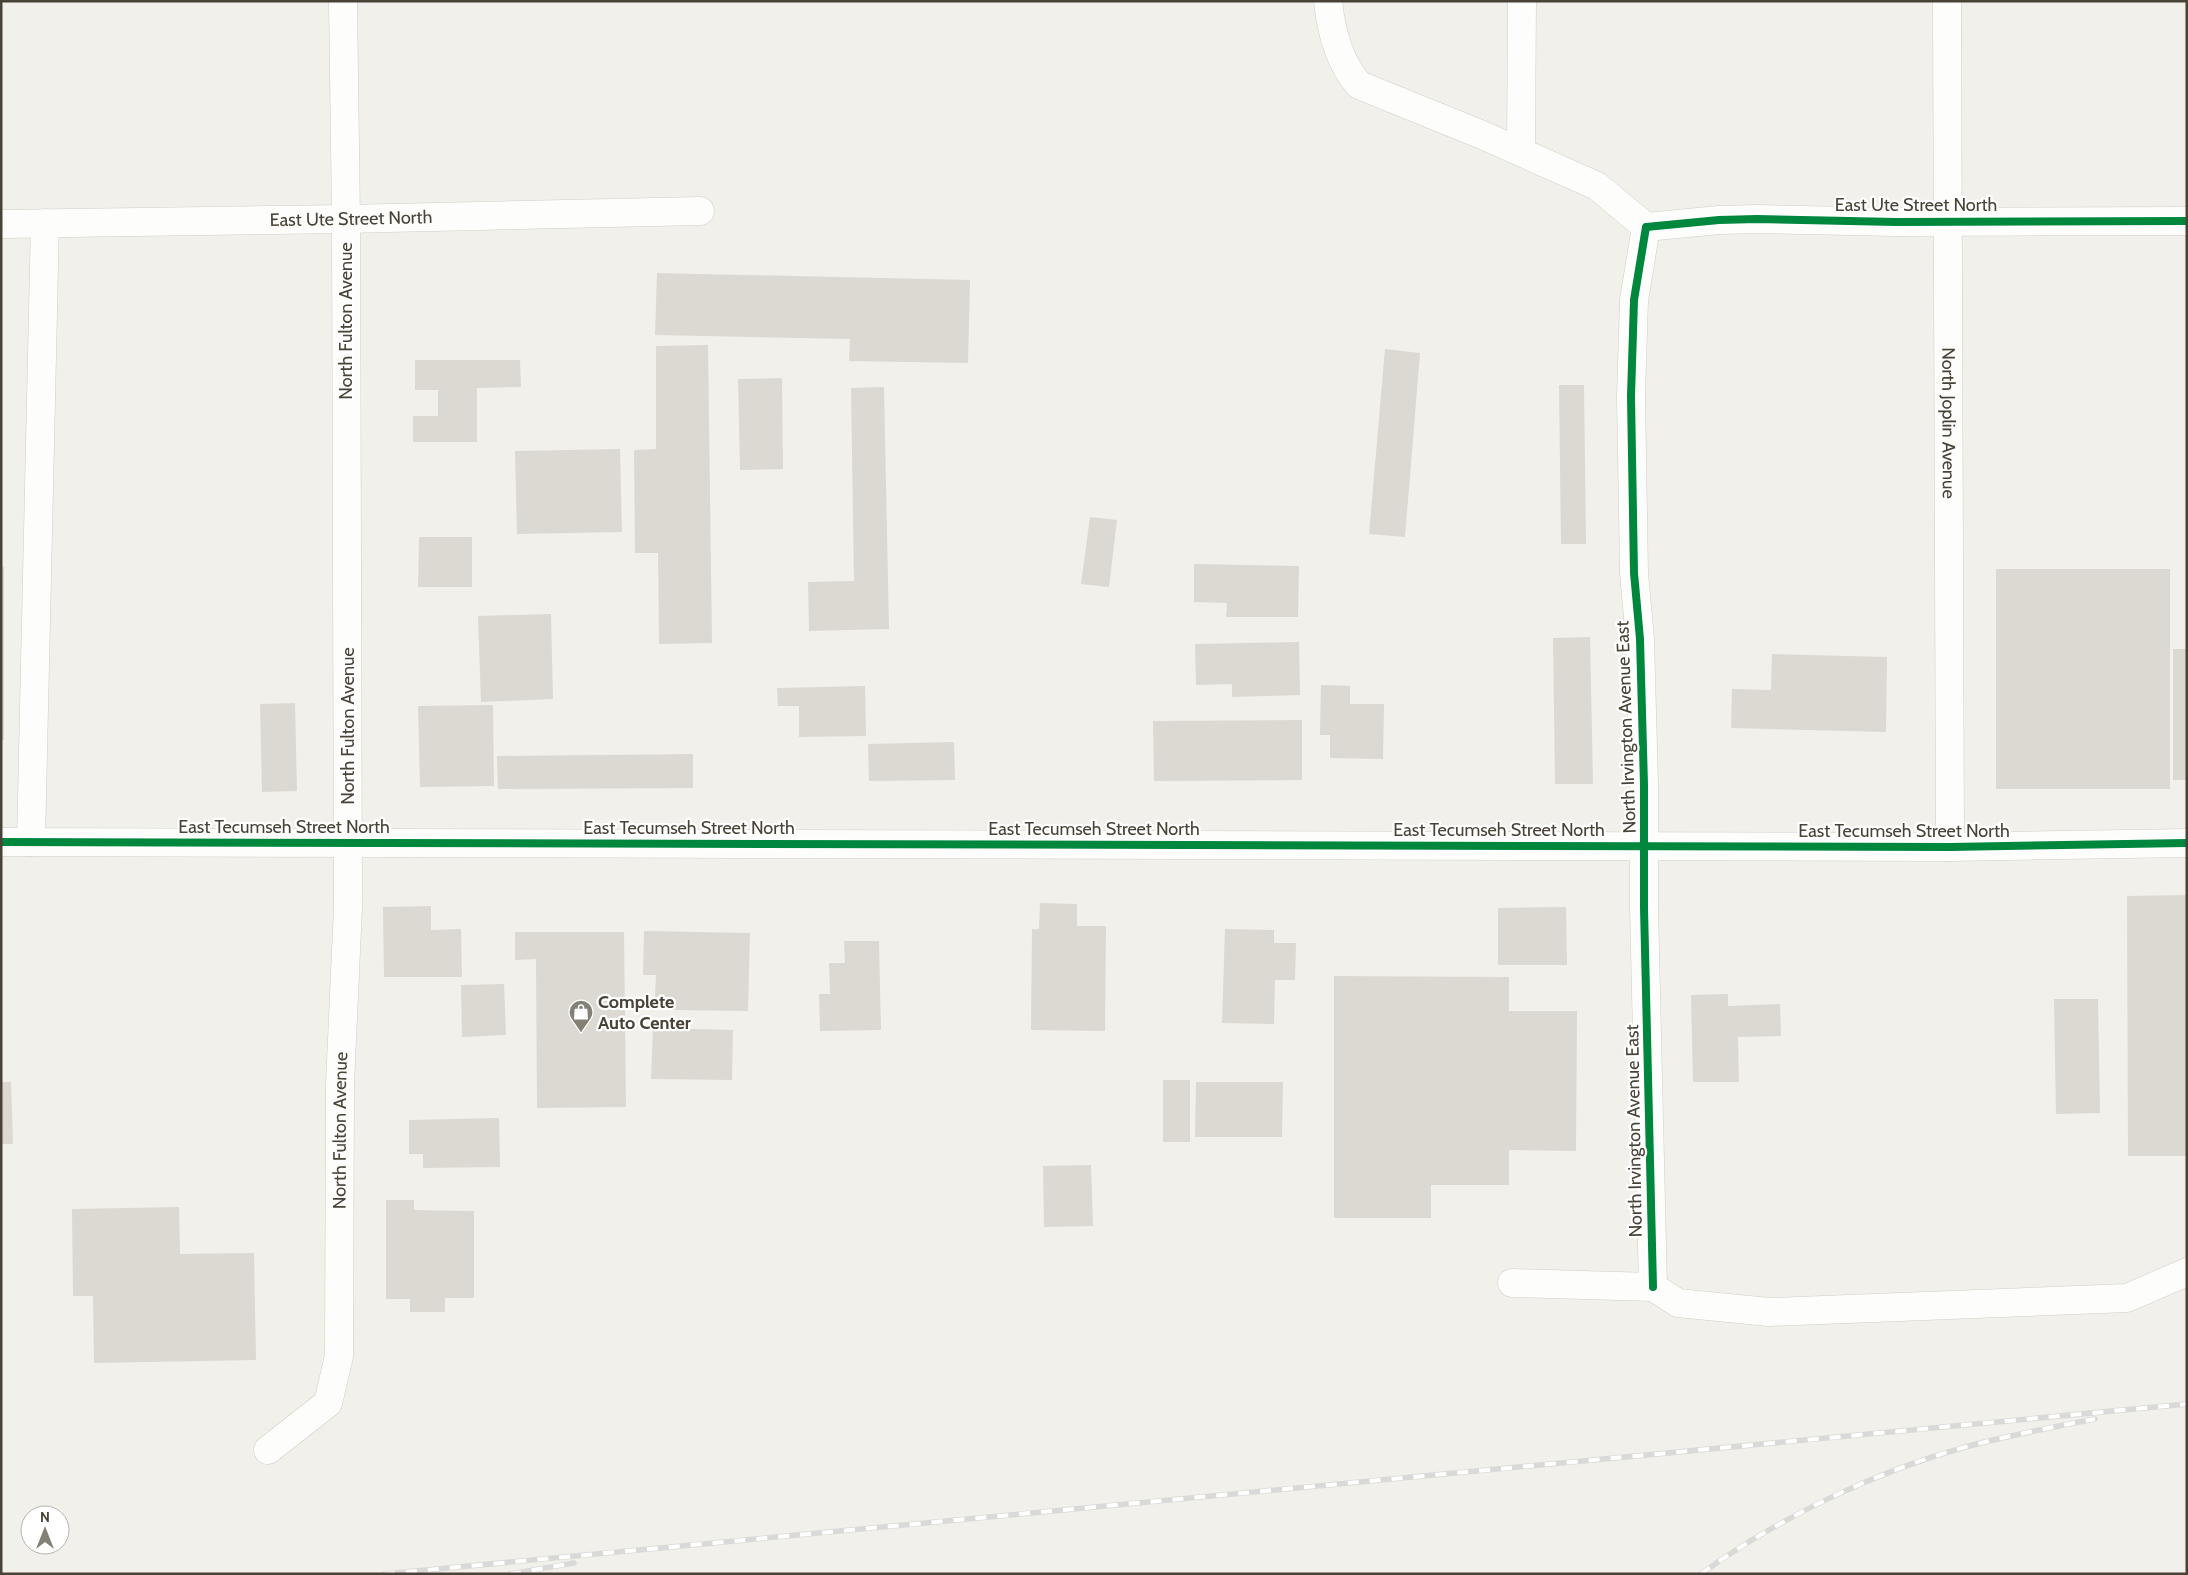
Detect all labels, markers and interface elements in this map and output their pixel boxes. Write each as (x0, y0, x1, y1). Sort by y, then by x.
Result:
street label: East Ute Street North (1835, 194, 1997, 216)
street label: East Ute Street North (269, 206, 433, 231)
street label: North Fulton Avenue (335, 242, 357, 400)
street label: North Joplin Avenue (1937, 347, 1960, 499)
street label: North Irvington Avenue East (1611, 620, 1641, 834)
street label: North Fulton Avenue (337, 647, 359, 805)
street label: East Tecumseh Street North (178, 816, 390, 838)
street label: East Tecumseh Street North (583, 817, 795, 839)
street label: East Tecumseh Street North (988, 818, 1200, 840)
street label: East Tecumseh Street North (1393, 819, 1605, 841)
street label: East Tecumseh Street North (1798, 820, 2010, 842)
place label: Complete Auto Center (598, 991, 691, 1034)
shop icon: Complete Auto Center (568, 999, 594, 1033)
street label: North Irvington Avenue East (1621, 1024, 1647, 1238)
street label: North Fulton Avenue (329, 1051, 352, 1209)
north arrow (20, 1505, 70, 1555)
text: N (40, 1508, 50, 1526)

